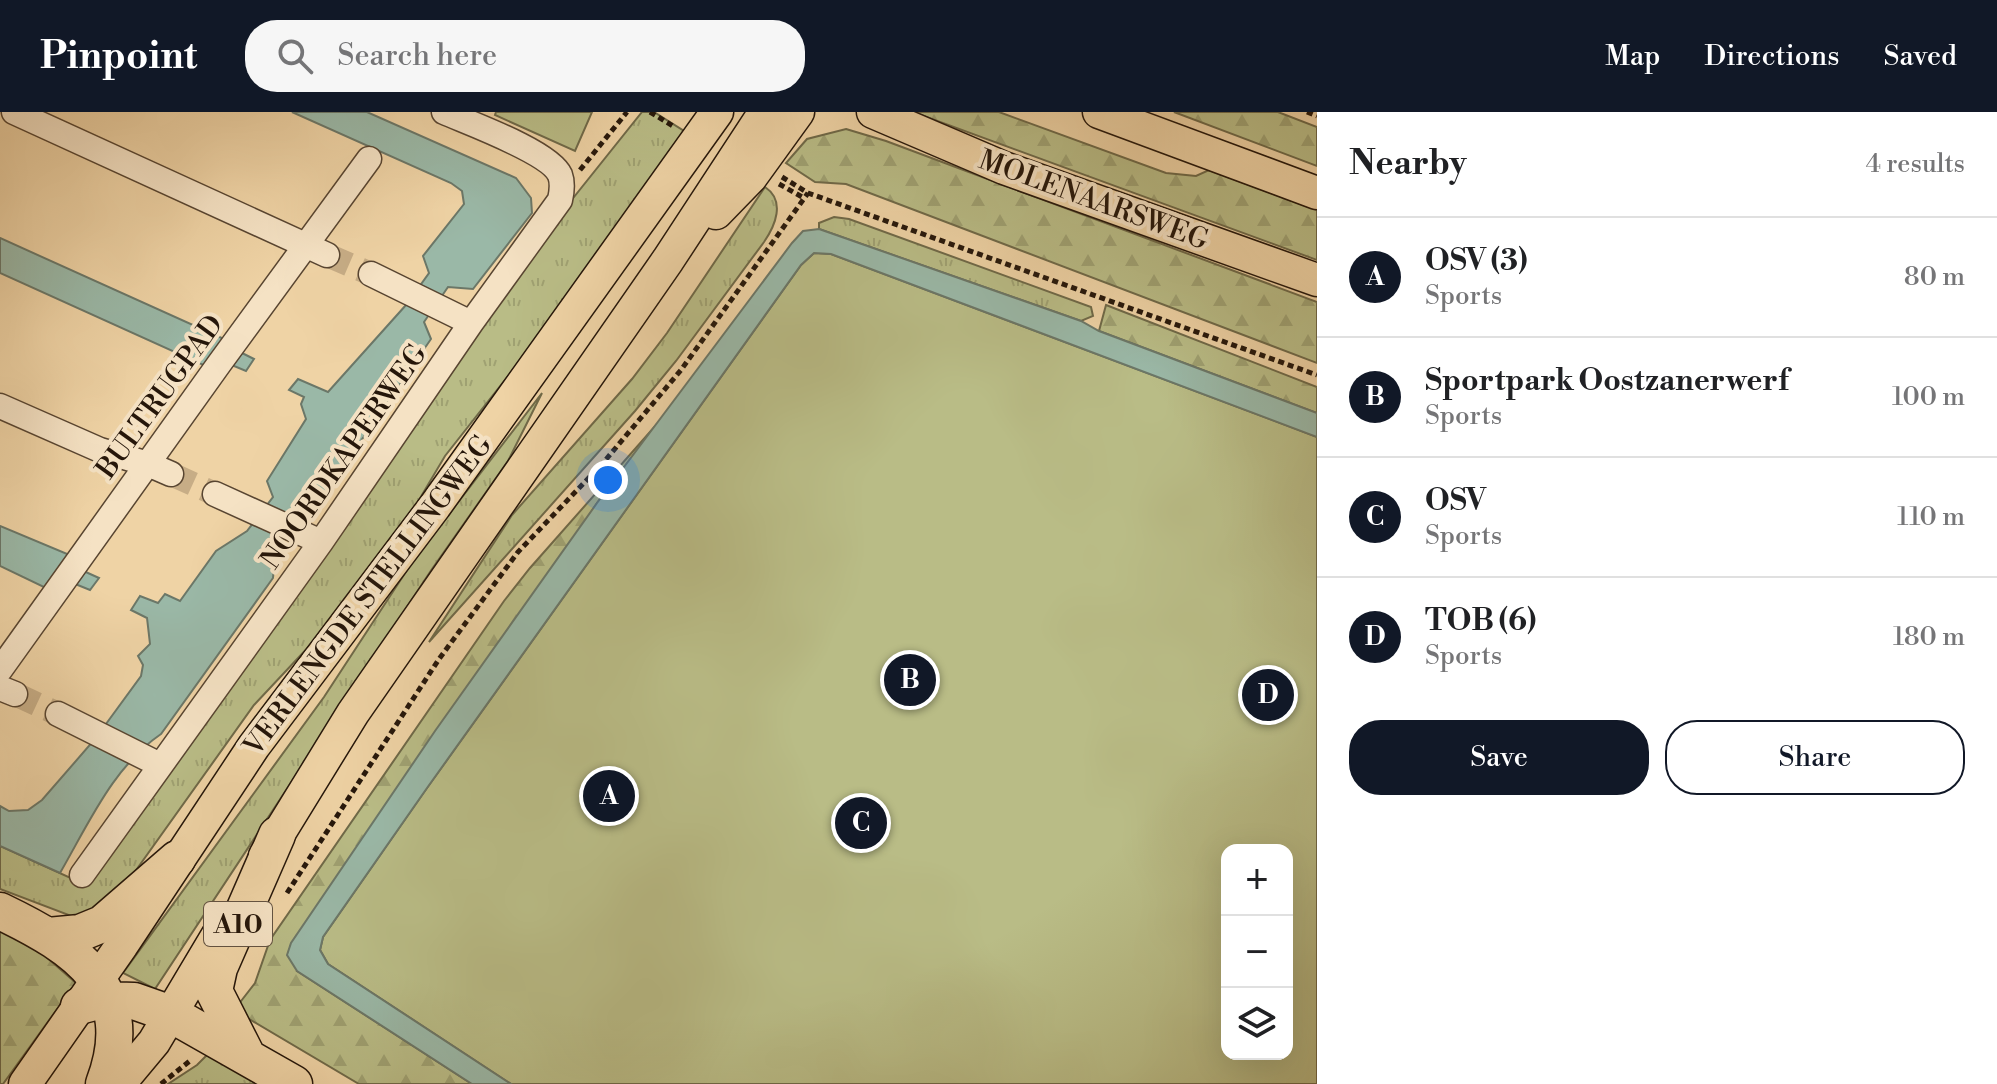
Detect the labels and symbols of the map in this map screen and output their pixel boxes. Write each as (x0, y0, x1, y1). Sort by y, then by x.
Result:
street label: MOLENAARSWEG (974, 143, 1213, 258)
street label: BULTRUGPAD (88, 308, 231, 486)
street label: NOORDKAPERWEG (254, 337, 435, 576)
street label: VERLENGDE STELLINGWEG (236, 428, 500, 764)
your location (588, 460, 628, 500)
pin: B (884, 650, 936, 710)
pin: D (1242, 665, 1294, 725)
pin: A (583, 766, 635, 826)
pin: C (835, 793, 887, 853)
road number: A10 (204, 902, 272, 946)

